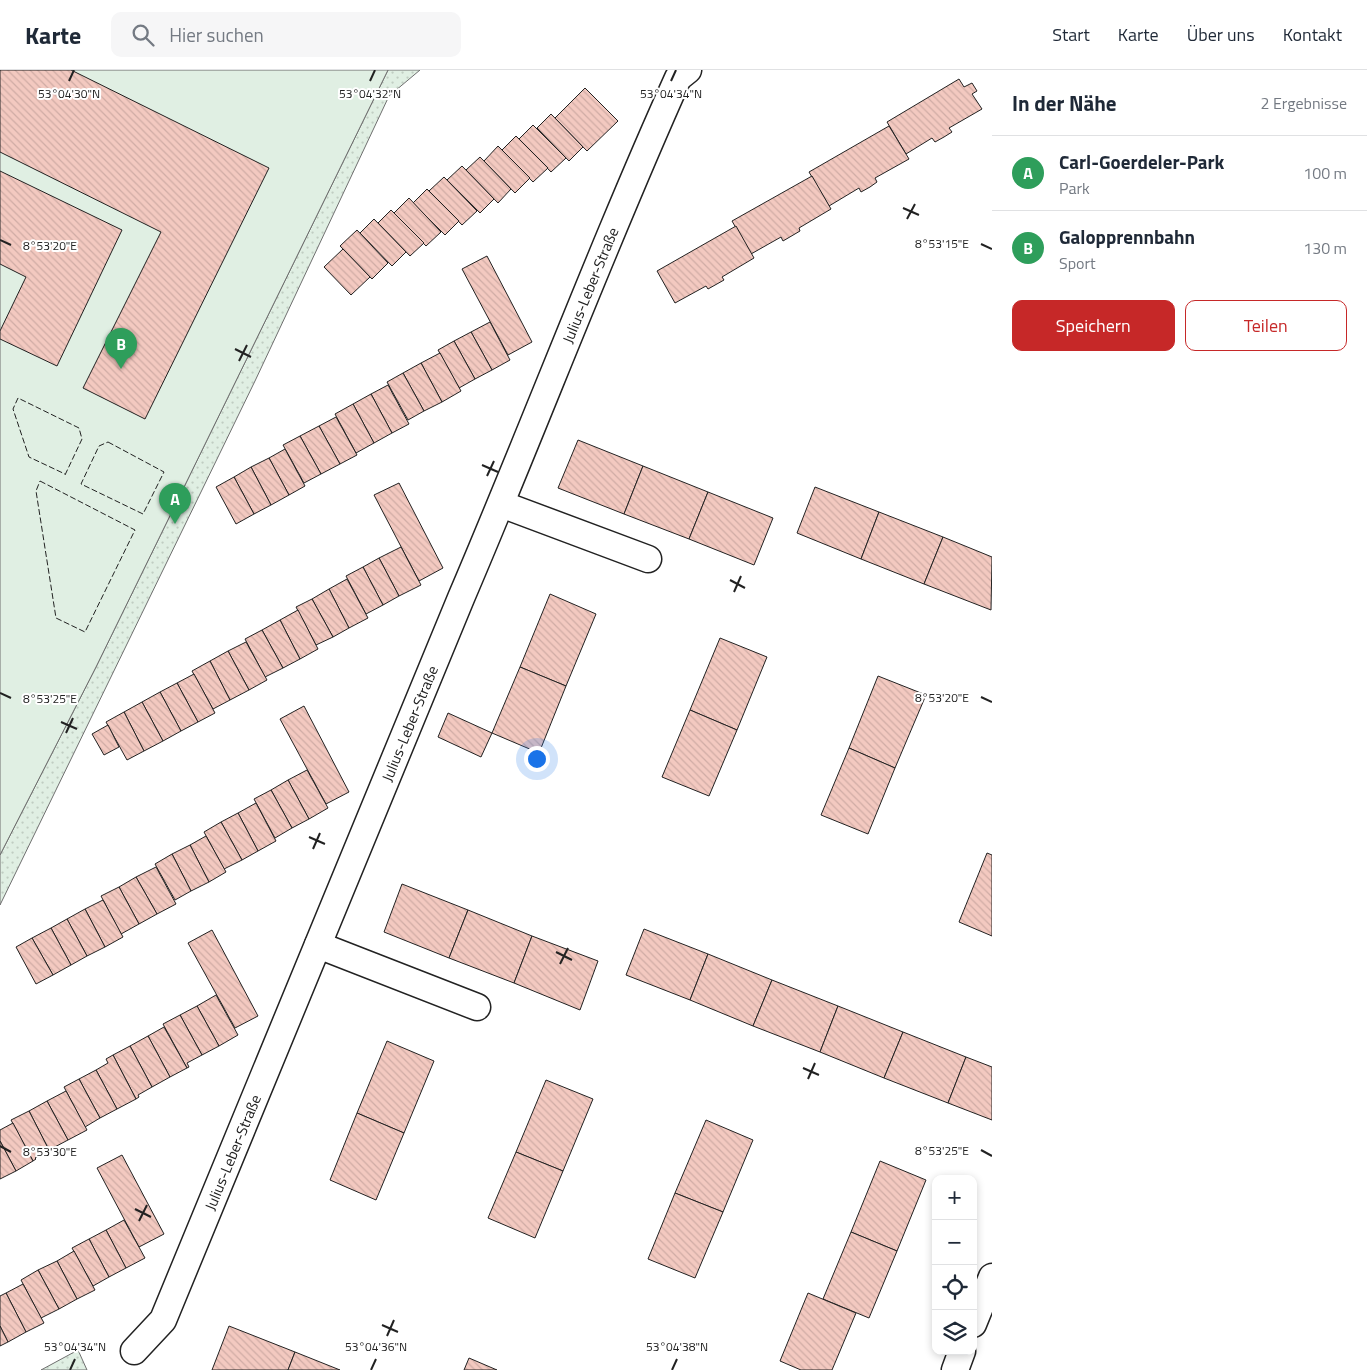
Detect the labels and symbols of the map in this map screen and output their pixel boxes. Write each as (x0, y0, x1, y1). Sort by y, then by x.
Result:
text: 53°04'30"N (38, 84, 100, 103)
text: 53°04'32"N (339, 84, 401, 103)
text: 53°04'34"N (640, 84, 702, 103)
street label: Julius-Leber-Straße (556, 223, 624, 346)
text: 8°53'15"E (915, 234, 969, 253)
text: 8°53'20"E (23, 236, 77, 255)
pin: B (105, 328, 137, 369)
pin: A (159, 483, 191, 524)
street label: Julius-Leber-Straße (375, 662, 443, 785)
text: 8°53'20"E (915, 688, 969, 707)
text: 8°53'25"E (23, 689, 77, 708)
your location (524, 746, 550, 772)
street label: Julius-Leber-Straße (198, 1091, 266, 1214)
text: 8°53'25"E (915, 1141, 969, 1160)
text: 8°53'30"E (23, 1142, 77, 1161)
text: 53°04'34"N (44, 1337, 106, 1356)
text: 53°04'36"N (345, 1337, 407, 1356)
text: 53°04'38"N (646, 1337, 708, 1356)

